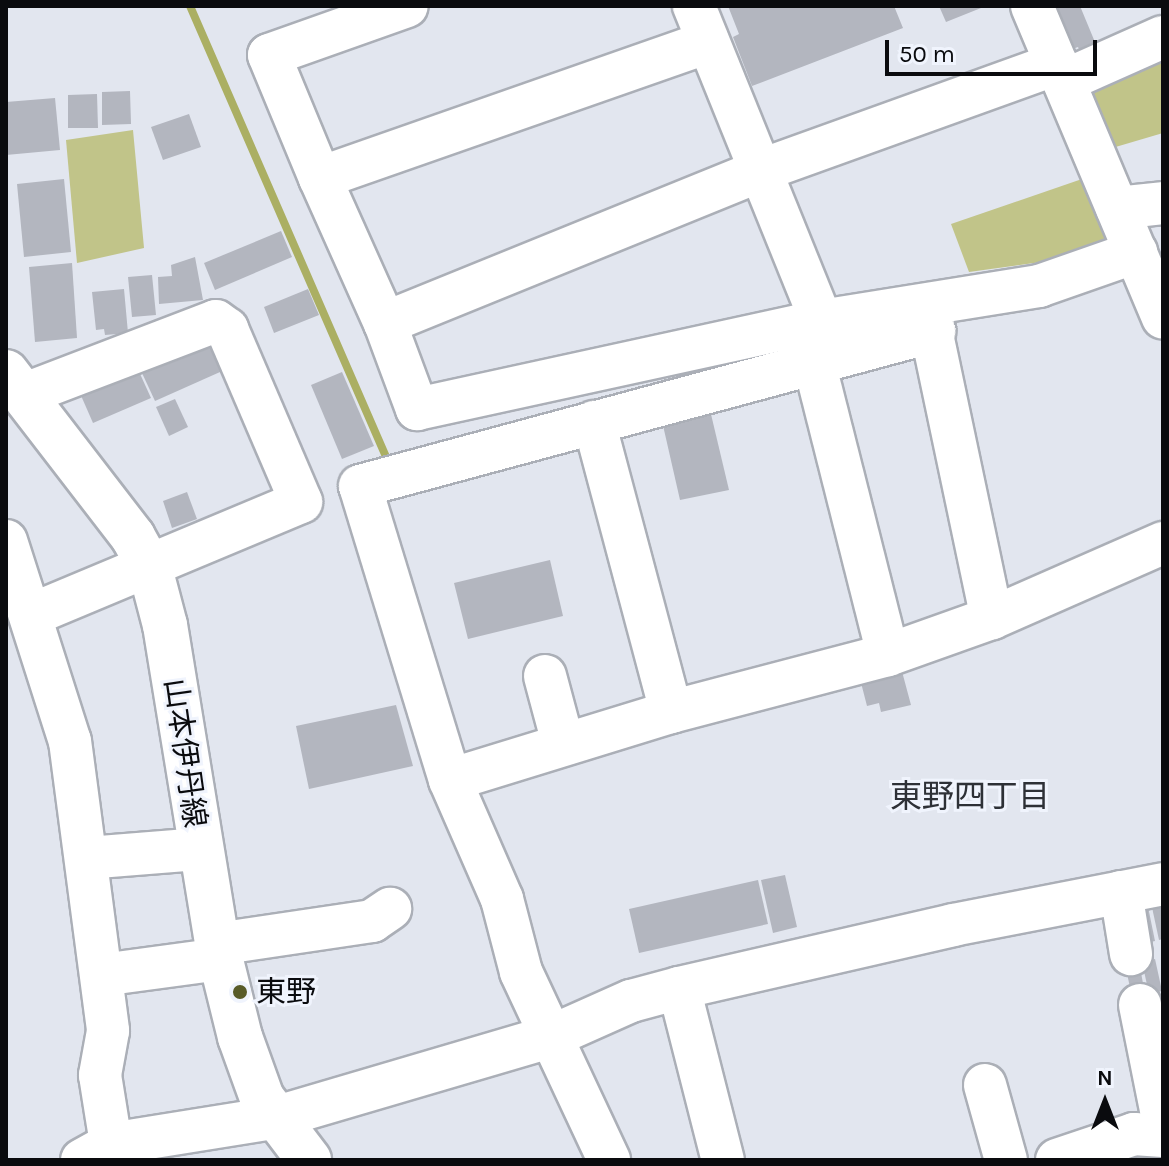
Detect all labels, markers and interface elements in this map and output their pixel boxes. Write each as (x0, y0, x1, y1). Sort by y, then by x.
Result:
scale bar (889, 24, 1101, 74)
text: 50 m (899, 40, 955, 68)
street label: 山本伊丹線 (157, 676, 213, 830)
district label: 東野四丁目 (890, 778, 1050, 816)
place label: 東野 (256, 974, 316, 1010)
marker: 東野 (231, 983, 249, 1001)
north arrow (1065, 1062, 1145, 1142)
text: N (1097, 1065, 1113, 1091)

